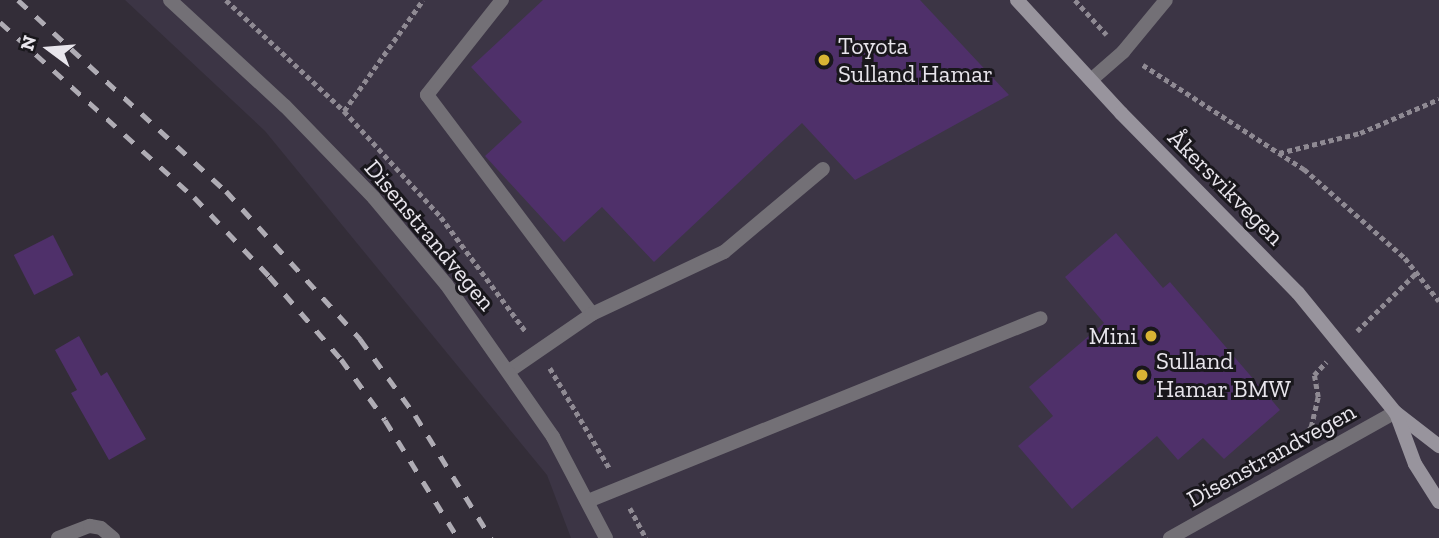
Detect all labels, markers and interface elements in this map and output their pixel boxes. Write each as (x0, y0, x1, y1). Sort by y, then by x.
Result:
north arrow (14, 14, 84, 84)
place label: Toyota Sulland Hamar (838, 32, 993, 88)
text: N (15, 33, 41, 53)
marker: Toyota Sulland Hamar (816, 52, 832, 68)
street label: Åkersvikvegen (1162, 123, 1290, 251)
street label: Disenstrandvegen (358, 154, 502, 316)
place label: Mini (1089, 322, 1137, 350)
marker: Mini (1143, 328, 1159, 344)
place label: Sulland Hamar BMW (1156, 347, 1291, 403)
marker: Sulland Hamar BMW (1134, 367, 1150, 383)
street label: Disenstrandvegen (1182, 397, 1360, 513)

